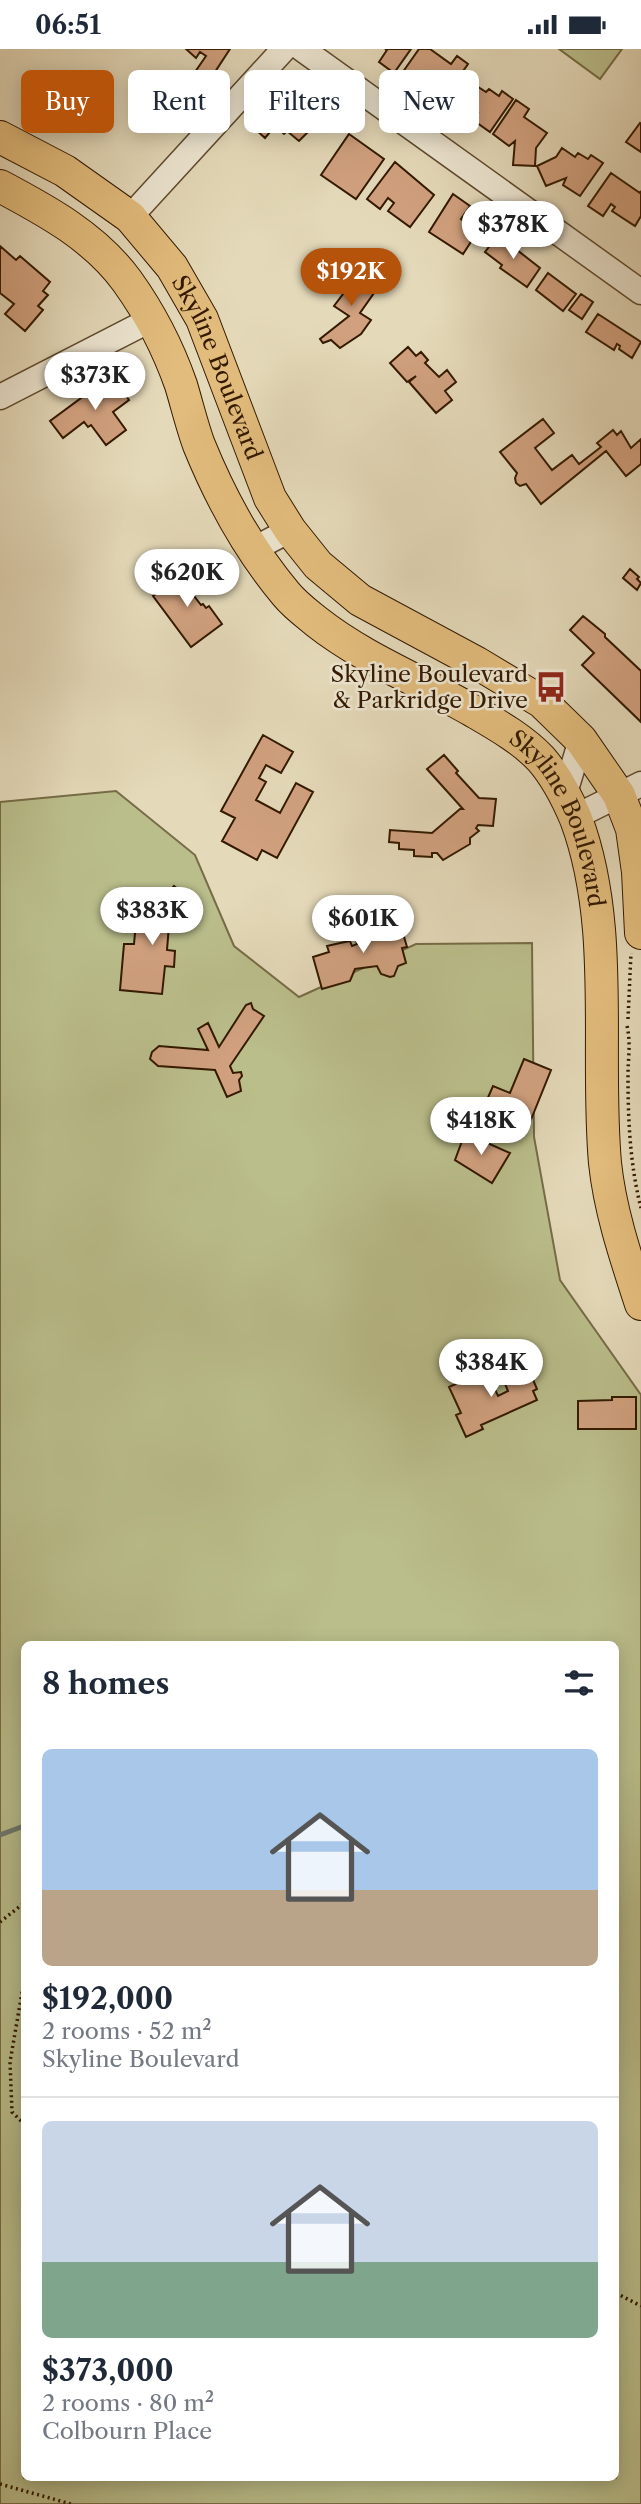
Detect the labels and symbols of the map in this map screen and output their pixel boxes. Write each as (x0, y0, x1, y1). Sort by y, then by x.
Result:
pin: $378K (464, 201, 562, 261)
pin: $192K (302, 249, 400, 308)
street label: Skyline Boulevard (166, 270, 268, 464)
pin: $373K (46, 353, 144, 412)
pin: $620K (138, 549, 236, 609)
place label: Skyline Boulevard & Parkridge Drive (330, 660, 528, 714)
bus stop icon: Skyline Boulevard & Parkridge Drive (534, 670, 568, 704)
street label: Skyline Boulevard (504, 724, 611, 909)
pin: $383K (103, 887, 201, 947)
pin: $601K (314, 895, 412, 955)
pin: $418K (432, 1097, 530, 1157)
pin: $384K (442, 1339, 540, 1399)

